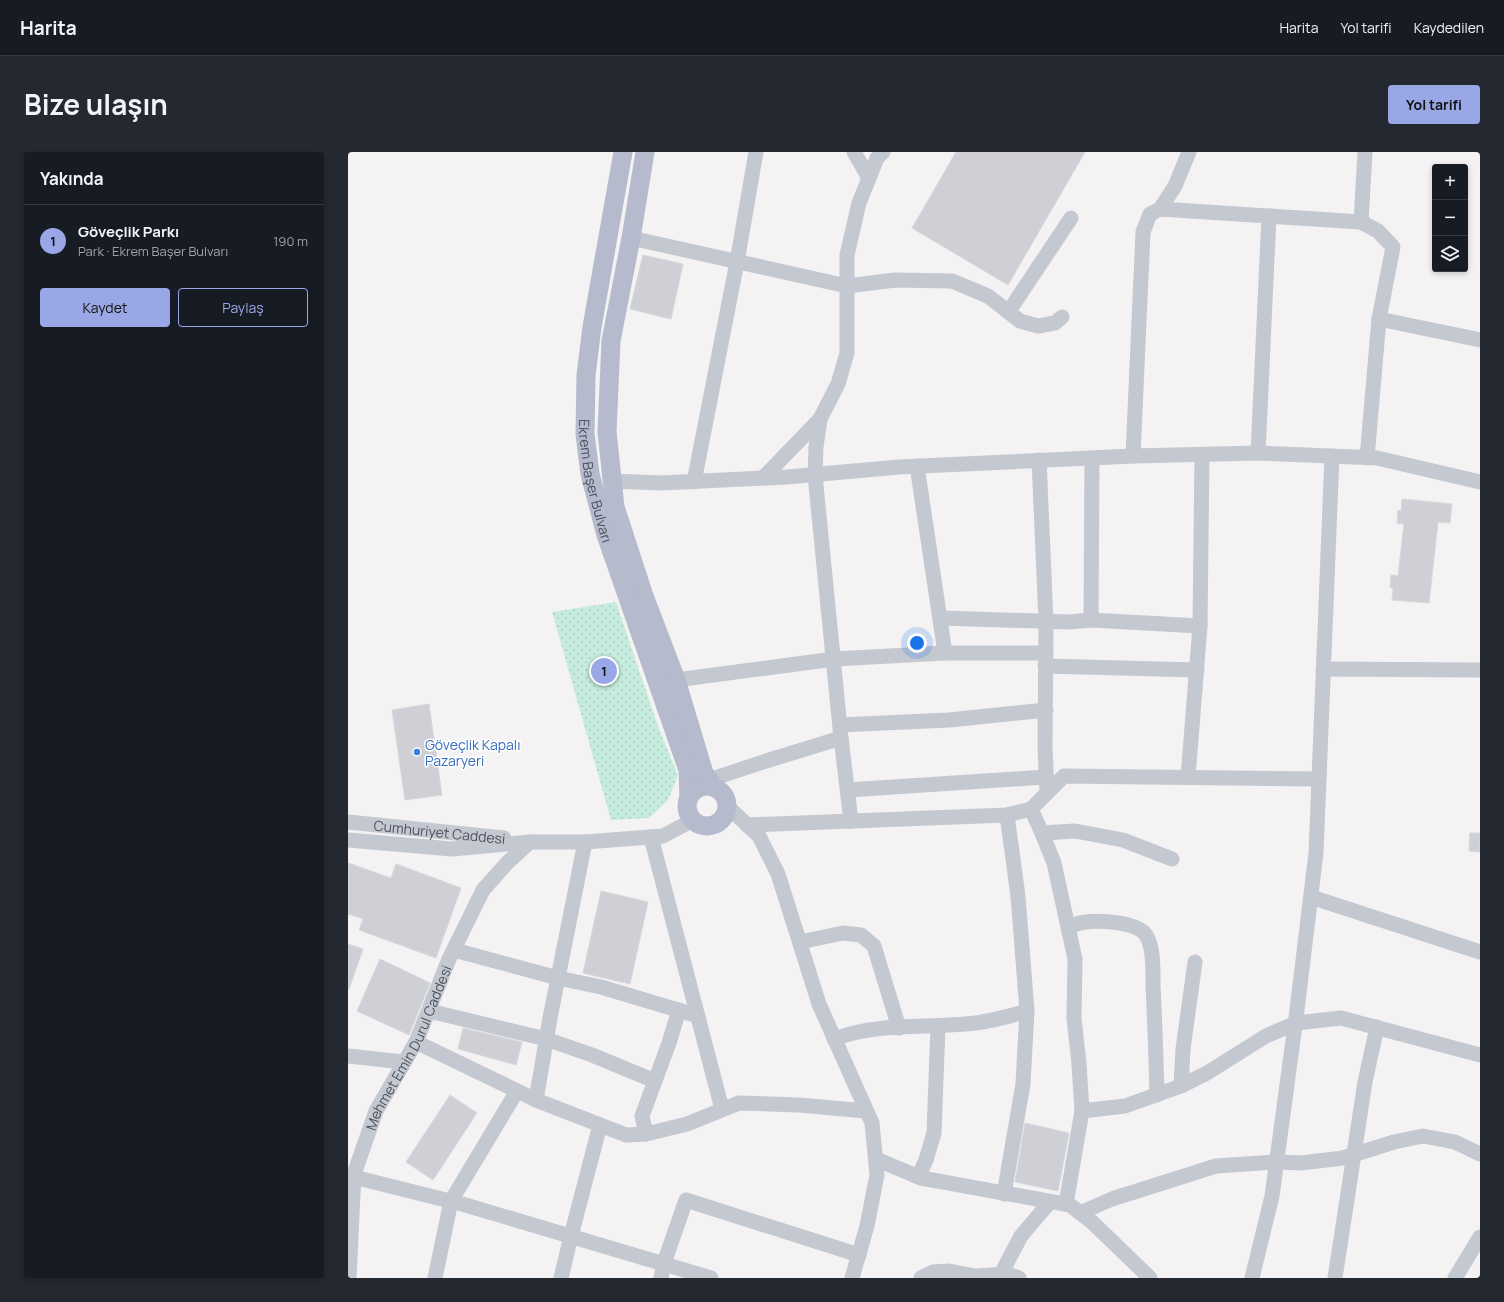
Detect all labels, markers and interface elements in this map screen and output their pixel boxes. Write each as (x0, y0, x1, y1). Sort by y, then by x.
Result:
text: Harita (20, 15, 77, 41)
text: Harita (1279, 18, 1318, 37)
text: Yol tarifi (1340, 18, 1392, 37)
text: Kaydedilen (1414, 18, 1484, 37)
text: Bize ulaşın (24, 85, 168, 123)
button: Yol tarifi (1388, 85, 1480, 124)
map controls (1432, 164, 1468, 272)
button: + (1432, 164, 1468, 200)
text: Yakında (40, 167, 104, 190)
button: − (1432, 200, 1468, 236)
text: Göveçlik Parkı (78, 221, 179, 242)
text: 1 (50, 232, 56, 250)
text: 190 m (273, 232, 308, 250)
button: layers (1432, 236, 1468, 272)
text: Park · Ekrem Başer Bulvarı (78, 242, 228, 260)
button: Kaydet (40, 288, 170, 327)
button: Paylaş (178, 288, 308, 327)
street label: Ekrem Başer Bulvarı (575, 419, 617, 545)
your location (907, 633, 927, 653)
pin: 1 (591, 656, 617, 686)
place label: Göveçlik Kapalı Pazaryeri (425, 735, 520, 770)
marker: Göveçlik Kapalı Pazaryeri (412, 747, 422, 757)
street label: Cumhuriyet Caddesi (373, 815, 506, 848)
street label: Mehmet Emin Durul Caddesi (361, 962, 455, 1133)

